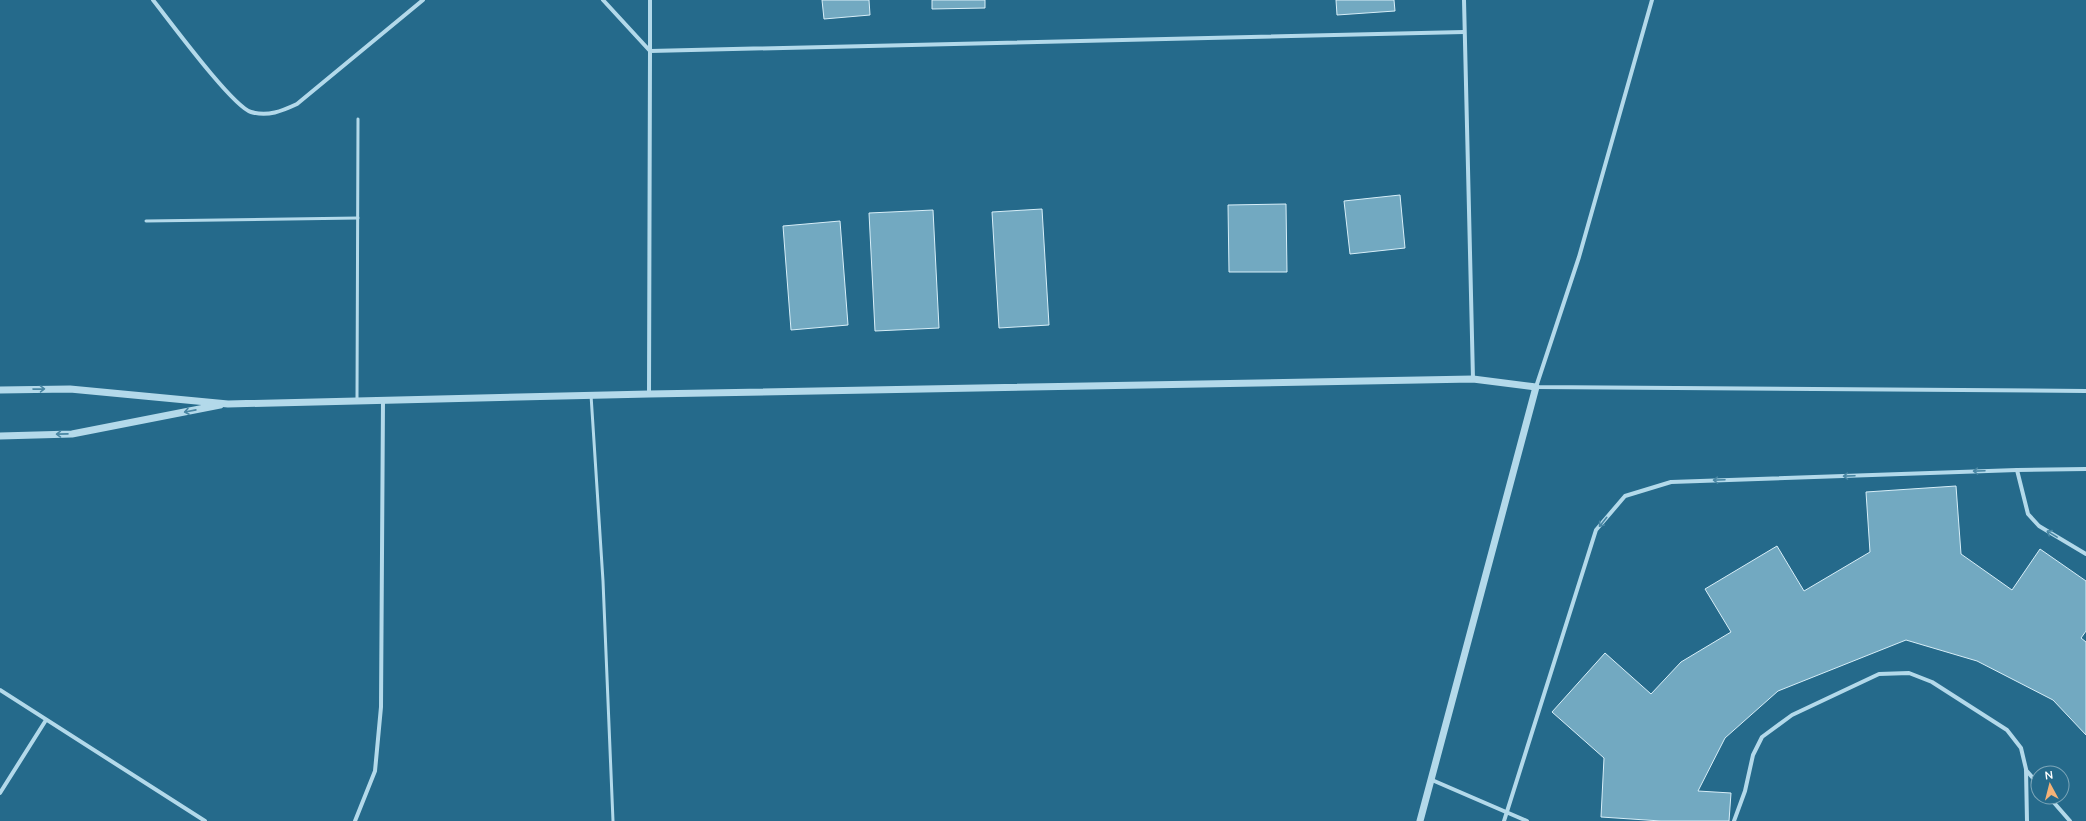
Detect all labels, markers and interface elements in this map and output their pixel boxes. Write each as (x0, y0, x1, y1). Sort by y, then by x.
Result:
one-way arrow (32, 386, 45, 393)
one-way arrow (184, 407, 197, 415)
one-way arrow (56, 431, 69, 438)
one-way arrow (1973, 467, 1986, 475)
one-way arrow (1843, 472, 1856, 479)
one-way arrow (1713, 477, 1726, 484)
one-way arrow (1599, 517, 1608, 528)
one-way arrow (2047, 530, 2059, 538)
north arrow (2030, 765, 2070, 805)
text: N (2044, 768, 2054, 783)

